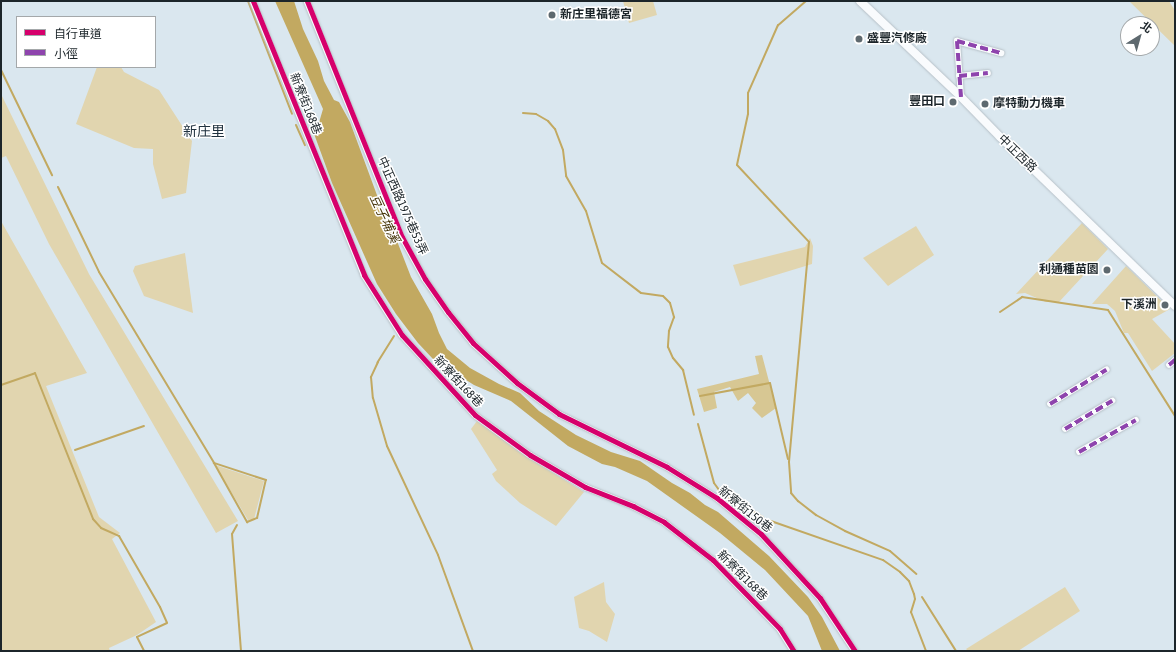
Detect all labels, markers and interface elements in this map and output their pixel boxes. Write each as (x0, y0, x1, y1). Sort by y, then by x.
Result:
place label: 新庄里福德宮 (560, 8, 632, 22)
marker: 新庄里福德宮 (547, 10, 557, 20)
legend (16, 16, 156, 68)
north arrow (1120, 16, 1160, 56)
text: 北 (1139, 19, 1155, 35)
text: 自行車道 (54, 27, 102, 41)
place label: 盛豐汽修廠 (867, 32, 927, 46)
marker: 盛豐汽修廠 (854, 34, 864, 44)
text: 小徑 (54, 47, 78, 61)
street label: 新寮街168巷 (286, 71, 324, 137)
place label: 豐田口 (909, 95, 945, 109)
marker: 豐田口 (948, 97, 958, 107)
place label: 摩特動力機車 (993, 97, 1065, 111)
marker: 摩特動力機車 (980, 99, 990, 109)
district label: 新庄里 (183, 123, 225, 139)
street label: 中正西路 (995, 132, 1039, 176)
street label: 中正西路1975巷53弄 (374, 155, 430, 257)
water label: 豆子埔溪 (366, 192, 402, 246)
place label: 利通種苗園 (1039, 263, 1099, 277)
marker: 利通種苗園 (1102, 265, 1112, 275)
place label: 下溪洲 (1121, 298, 1157, 312)
marker: 下溪洲 (1160, 300, 1170, 310)
street label: 新寮街168巷 (431, 353, 485, 411)
street label: 新寮街150巷 (715, 484, 775, 536)
street label: 新寮街168巷 (714, 548, 770, 604)

